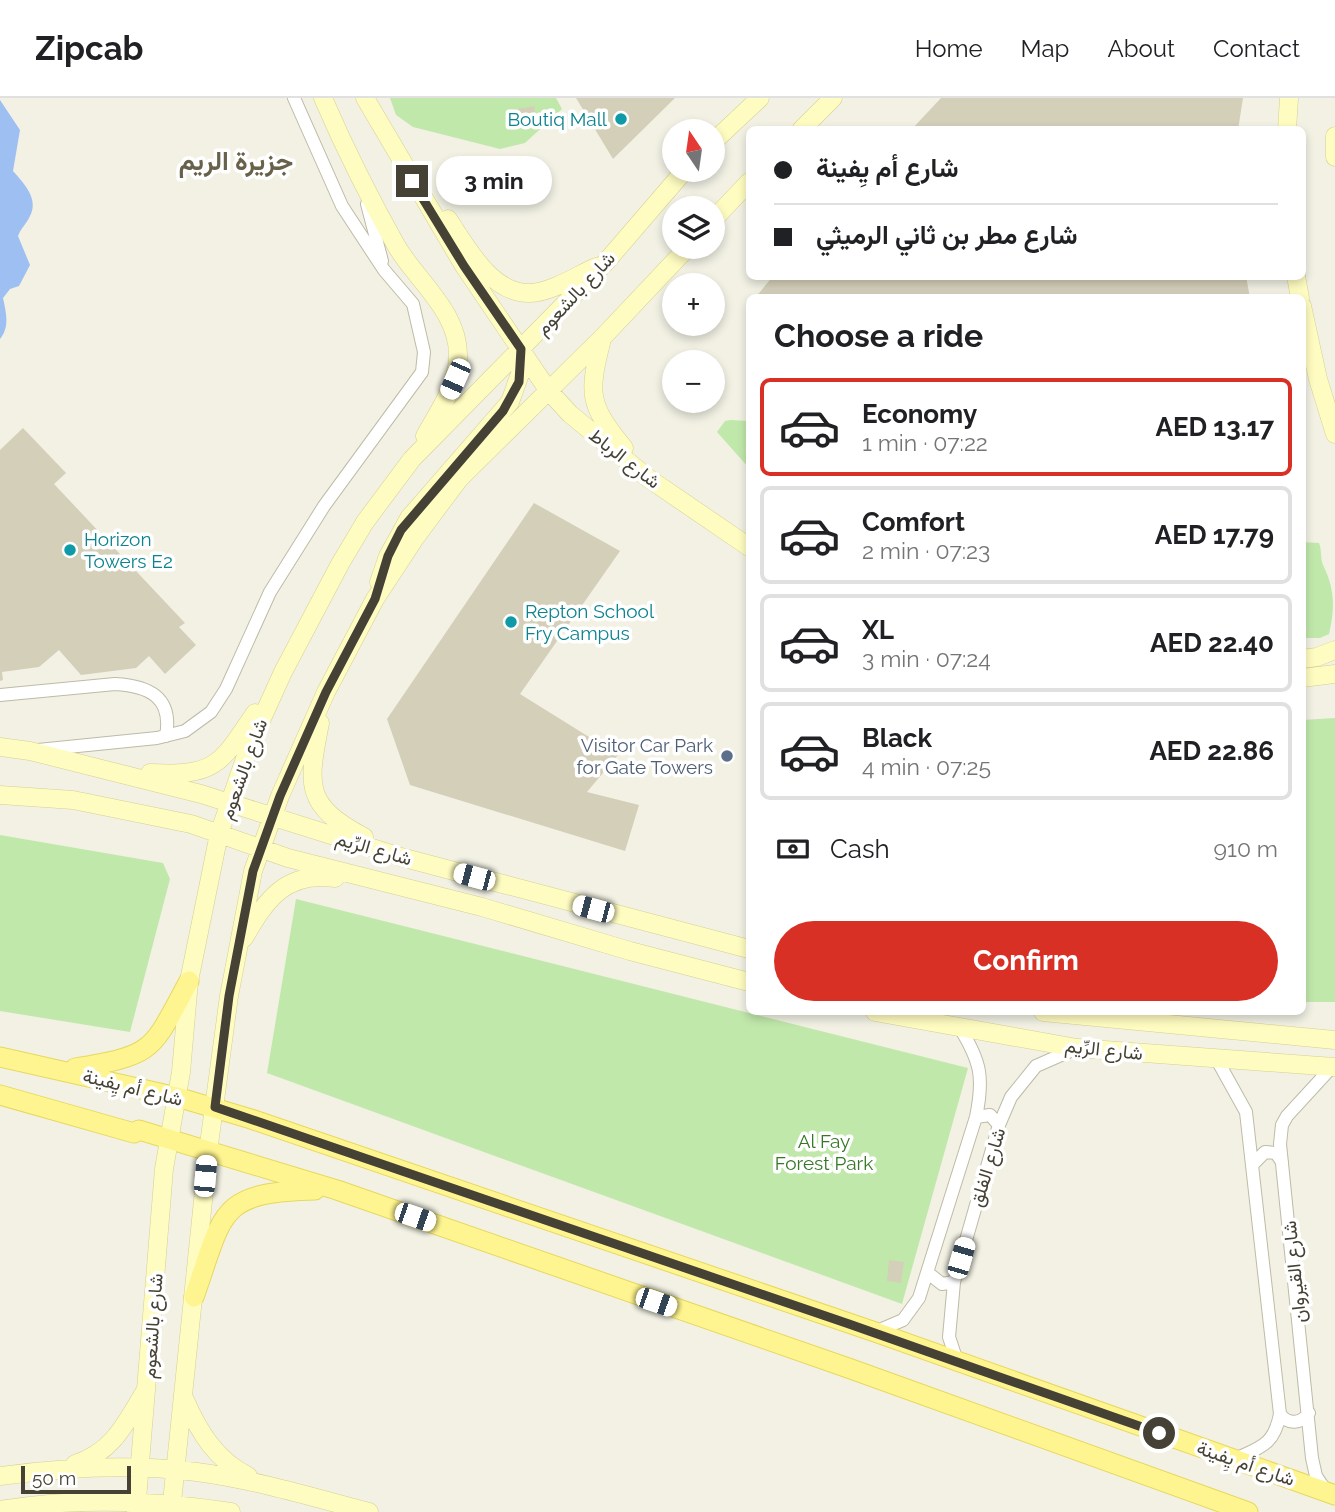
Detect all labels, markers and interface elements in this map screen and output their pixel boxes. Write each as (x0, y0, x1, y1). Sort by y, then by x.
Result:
text: Zipcab (35, 29, 144, 68)
text: Home (915, 34, 983, 63)
text: Map (1021, 34, 1069, 63)
text: About (1107, 34, 1175, 63)
text: Contact (1213, 34, 1300, 63)
place label: Boutiq Mall (507, 108, 608, 130)
marker: Boutiq Mall (613, 111, 629, 127)
north arrow (662, 119, 724, 182)
map controls (662, 119, 725, 413)
district label: جزيرة الريم (179, 146, 293, 178)
text: شارع أم يِفينة (816, 153, 958, 183)
callout: 3 min (436, 156, 552, 206)
route end (396, 165, 428, 197)
text: 3 min (464, 167, 524, 194)
button: layers (662, 196, 725, 259)
text: شارع مطر بن ثاني الرميثي (816, 220, 1077, 250)
street label: شارع بالشعوم (531, 247, 621, 341)
button: + (662, 273, 725, 336)
text: Choose a ride (774, 317, 983, 354)
button: − (662, 350, 725, 413)
car (437, 356, 474, 402)
icon: car (778, 396, 841, 459)
text: Economy (862, 399, 977, 429)
text: AED 13.17 (1155, 412, 1274, 442)
street label: شارع الرباط (584, 423, 665, 494)
text: 1 min · 07:22 (862, 429, 988, 456)
icon: car (778, 504, 841, 567)
text: Comfort (862, 507, 965, 537)
text: AED 17.79 (1155, 520, 1274, 550)
place label: Horizon Towers E2 (84, 528, 173, 572)
text: 2 min · 07:23 (862, 537, 990, 564)
marker: Horizon Towers E2 (62, 542, 78, 558)
place label: Repton School Fry Campus (525, 600, 655, 644)
icon: car (778, 612, 841, 675)
marker: Repton School Fry Campus (503, 614, 519, 630)
text: XL (862, 615, 894, 645)
text: AED 22.40 (1150, 628, 1274, 658)
text: 3 min · 07:24 (862, 645, 991, 672)
street label: شارع بالشعوم (215, 716, 273, 823)
icon: car (778, 720, 841, 783)
text: Black (862, 723, 932, 753)
place label: Visitor Car Park for Gate Towers (577, 734, 713, 778)
text: AED 22.86 (1149, 736, 1274, 766)
marker: Visitor Car Park for Gate Towers (719, 748, 735, 764)
text: 4 min · 07:25 (862, 753, 991, 780)
street label: شارع الرِّيم (333, 827, 415, 871)
icon: cash (774, 830, 812, 868)
text: Cash (830, 834, 890, 864)
text: 910 m (1214, 835, 1278, 862)
car (451, 861, 498, 893)
car (570, 893, 617, 925)
button: Confirm (774, 921, 1278, 1001)
street label: شارع الرِّيم (1064, 1034, 1144, 1066)
street label: شارع أم يِفينة (80, 1064, 185, 1114)
street label: شارع الفلق (965, 1125, 1011, 1210)
park label: Al Fay Forest Park (775, 1130, 873, 1174)
car (193, 1154, 218, 1198)
car (392, 1200, 439, 1234)
street label: شارع القيروان (1278, 1220, 1312, 1324)
car (946, 1235, 977, 1281)
street label: شارع بالشعوم (137, 1272, 169, 1380)
car (633, 1285, 680, 1319)
route start (1143, 1417, 1175, 1449)
street label: شارع أم يِفينة (1193, 1436, 1298, 1494)
scale bar (21, 1463, 131, 1495)
text: 50 m (32, 1467, 76, 1489)

